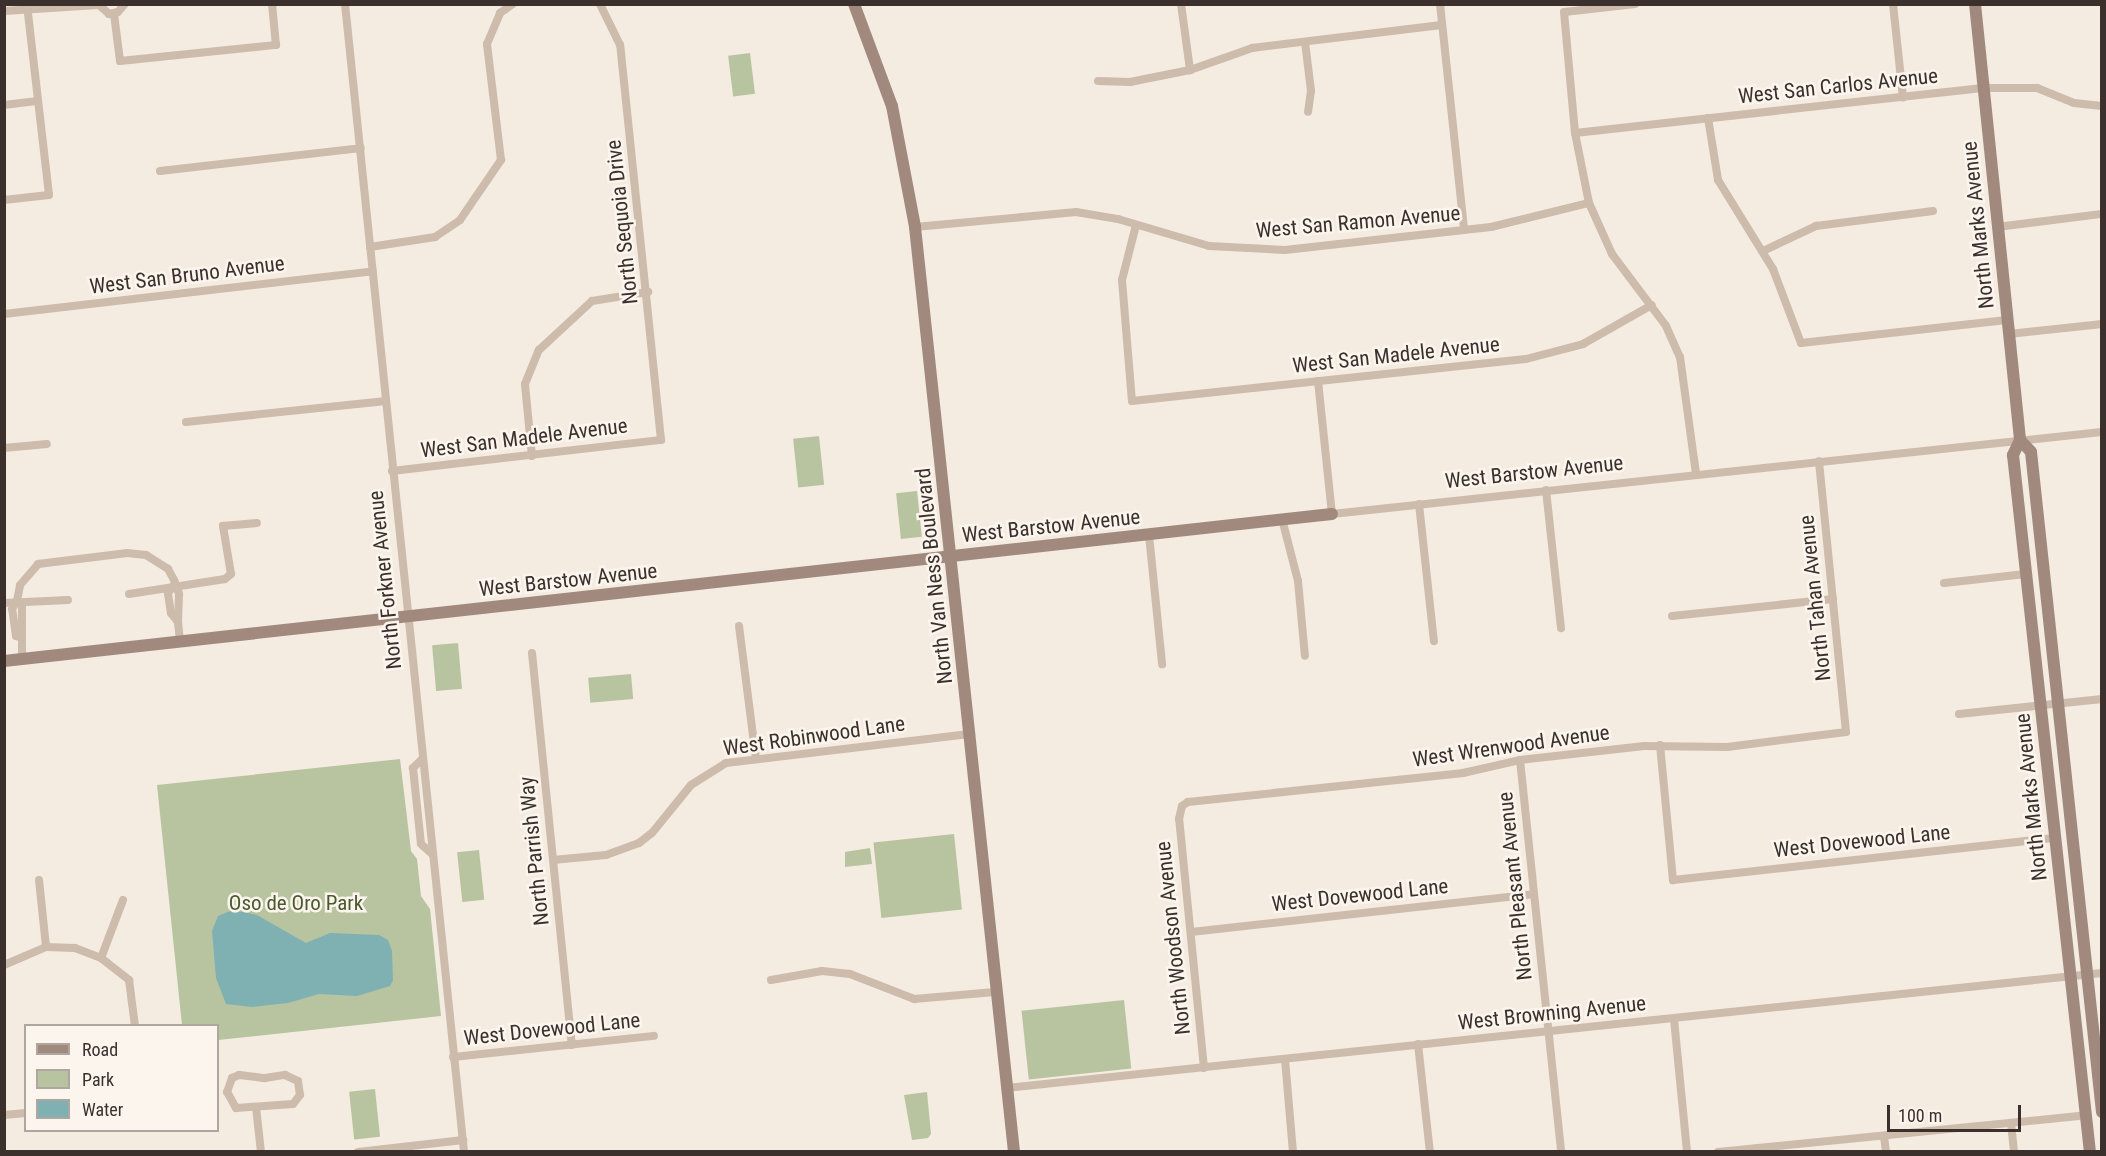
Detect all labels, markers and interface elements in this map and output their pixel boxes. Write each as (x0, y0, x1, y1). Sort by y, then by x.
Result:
street label: West San Carlos Avenue (1737, 63, 1939, 109)
street label: North Sequoia Drive (601, 139, 643, 305)
street label: North Marks Avenue (1957, 140, 1999, 310)
street label: West San Ramon Avenue (1255, 201, 1461, 243)
street label: West San Bruno Avenue (88, 251, 286, 299)
street label: West San Madele Avenue (1291, 332, 1501, 378)
street label: West San Madele Avenue (419, 413, 629, 463)
street label: West Barstow Avenue (1444, 450, 1624, 494)
street label: North Van Ness Boulevard (910, 467, 958, 685)
street label: North Forkner Avenue (363, 489, 407, 671)
street label: West Barstow Avenue (961, 504, 1141, 548)
street label: North Tahan Avenue (1794, 514, 1836, 682)
street label: West Barstow Avenue (478, 558, 658, 602)
street label: West Robinwood Lane (722, 711, 906, 761)
street label: North Marks Avenue (2010, 712, 2052, 882)
street label: West Wrenwood Avenue (1411, 720, 1611, 772)
street label: North Parrish Way (514, 775, 554, 927)
street label: North Pleasant Avenue (1493, 791, 1537, 981)
street label: West Dovewood Lane (1773, 819, 1951, 863)
street label: North Woodson Avenue (1150, 840, 1196, 1036)
street label: West Dovewood Lane (1271, 873, 1449, 917)
park label: Oso de Oro Park (229, 890, 363, 916)
street label: West Browning Avenue (1457, 991, 1647, 1035)
street label: West Dovewood Lane (463, 1007, 641, 1051)
legend (24, 1024, 219, 1132)
text: Road (82, 1039, 118, 1060)
text: Park (82, 1069, 114, 1090)
scale bar (1890, 1093, 2024, 1131)
text: Water (82, 1099, 123, 1120)
text: 100 m (1898, 1105, 1942, 1126)

